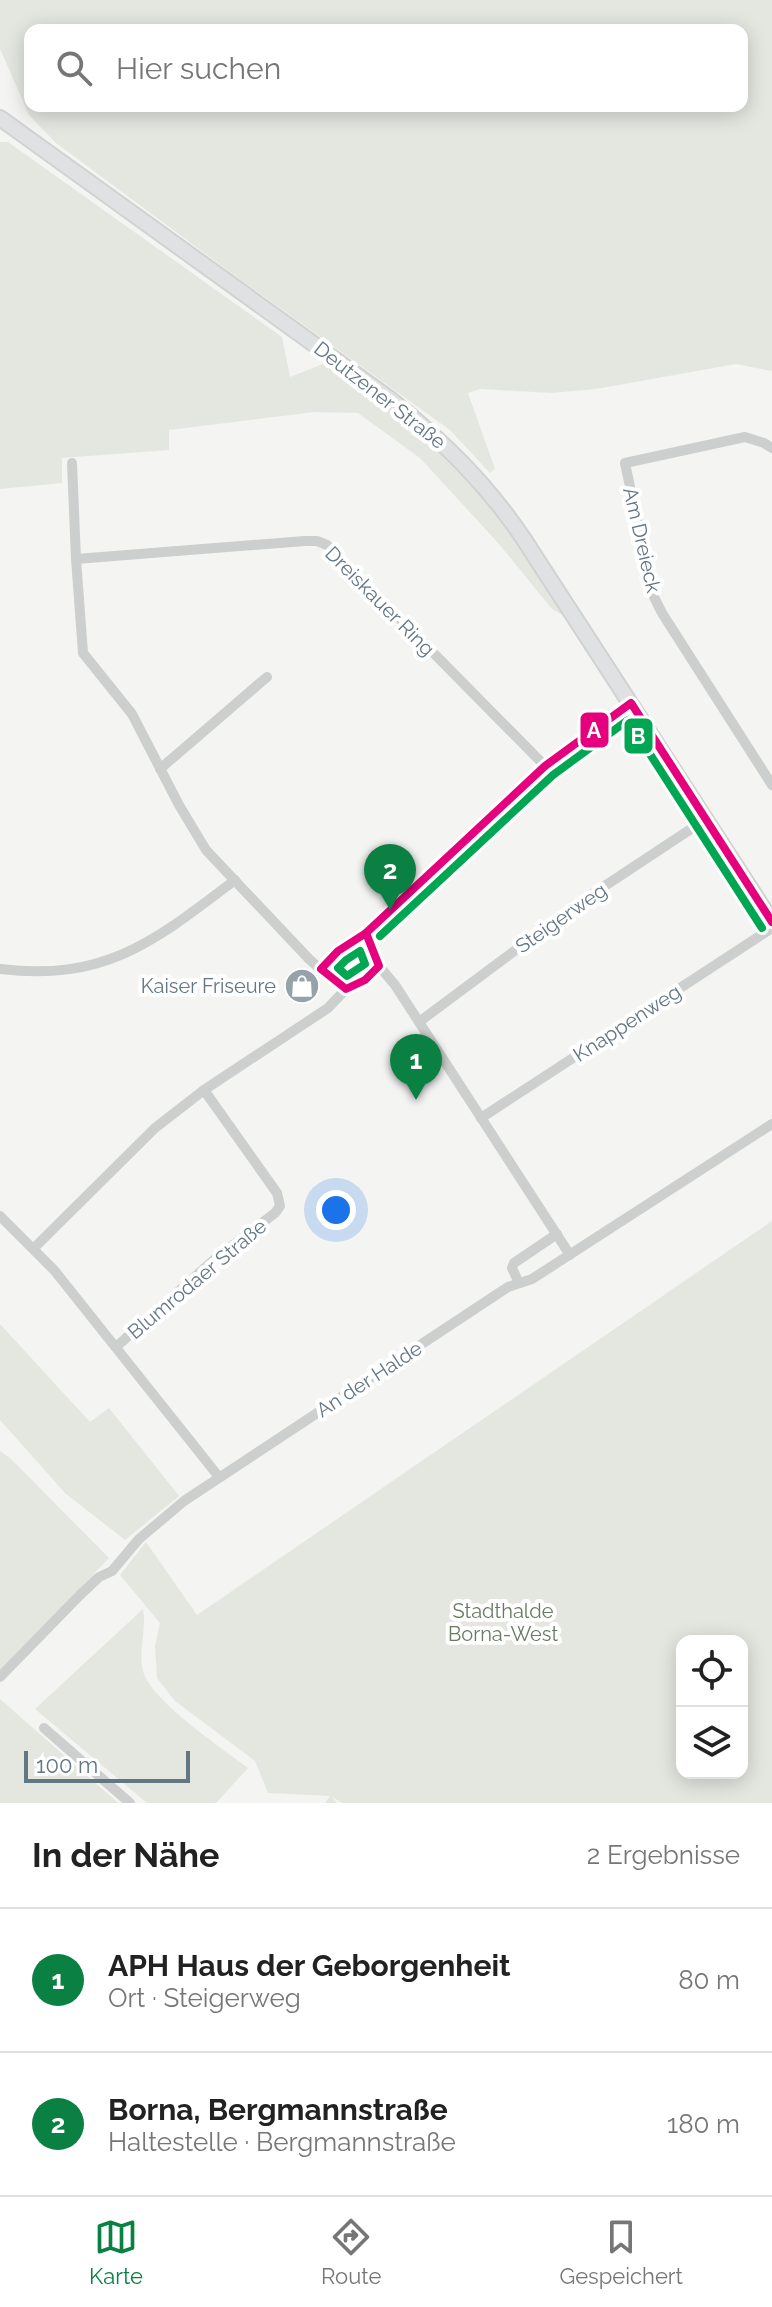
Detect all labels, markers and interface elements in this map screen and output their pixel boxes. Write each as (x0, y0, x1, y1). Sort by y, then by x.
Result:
search box (24, 24, 748, 112)
icon: search (52, 46, 96, 90)
text: Hier suchen (116, 51, 281, 86)
street label: Deutzener Straße (309, 336, 451, 454)
street label: Am Dreieck (618, 485, 666, 595)
street label: Dreiskauer Ring (320, 541, 440, 661)
line badge: A (579, 711, 610, 749)
text: A (587, 717, 602, 743)
line badge: B (623, 717, 654, 755)
text: B (631, 723, 646, 749)
pin: 2 (364, 844, 416, 910)
street label: Steigerweg (511, 878, 611, 958)
shop icon: Kaiser Friseure (283, 967, 321, 1005)
place label: Kaiser Friseure (141, 974, 276, 998)
street label: Knappenweg (569, 979, 685, 1067)
pin: 1 (390, 1034, 442, 1100)
your location (316, 1190, 356, 1230)
street label: Blumrodaer Straße (123, 1214, 271, 1344)
street label: An der Halde (312, 1336, 427, 1422)
park label: Stadthalde Borna-West (448, 1599, 558, 1646)
map controls (676, 1635, 748, 1779)
button: locate (676, 1635, 748, 1707)
button: layers (676, 1707, 748, 1779)
scale bar (24, 1747, 190, 1783)
text: 100 m (36, 1752, 98, 1778)
text: In der Nähe (32, 1835, 219, 1875)
text: 2 Ergebnisse (587, 1840, 740, 1870)
text: APH Haus der Geborgenheit (108, 1948, 511, 1983)
text: 1 (52, 1965, 64, 1995)
text: 80 m (678, 1965, 740, 1995)
text: Ort · Steigerweg (108, 1983, 301, 2013)
text: Borna, Bergmannstraße (108, 2092, 448, 2127)
text: 2 (51, 2109, 65, 2139)
text: 180 m (667, 2109, 740, 2139)
text: Haltestelle · Bergmannstraße (108, 2127, 456, 2157)
tab: Karte (89, 2215, 143, 2289)
tab: Route (321, 2215, 381, 2289)
tab: Gespeichert (559, 2215, 683, 2289)

